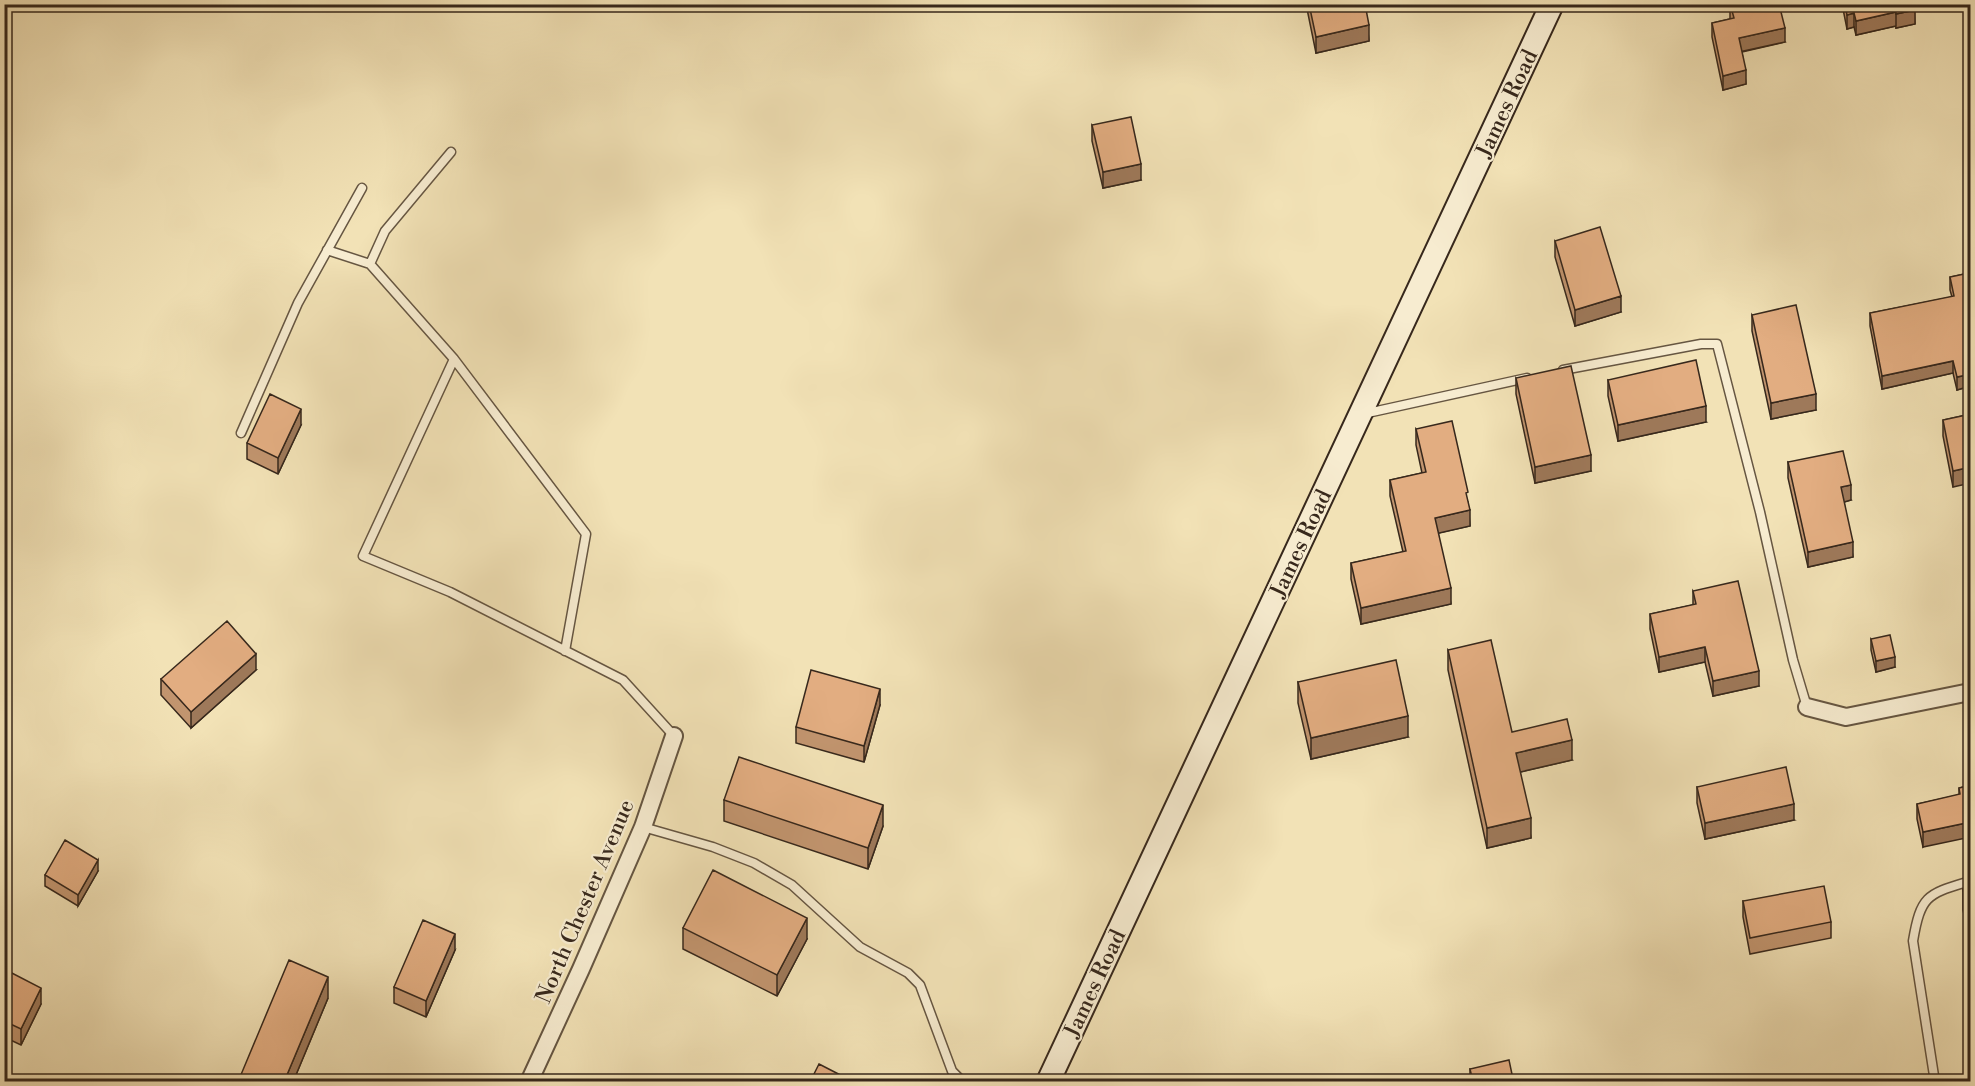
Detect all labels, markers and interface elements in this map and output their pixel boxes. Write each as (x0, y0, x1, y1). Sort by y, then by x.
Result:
street label: James Road (1470, 45, 1544, 163)
street label: James Road (1264, 485, 1338, 603)
street label: North Chester Avenue (530, 796, 641, 1008)
street label: James Road (1058, 925, 1132, 1043)

